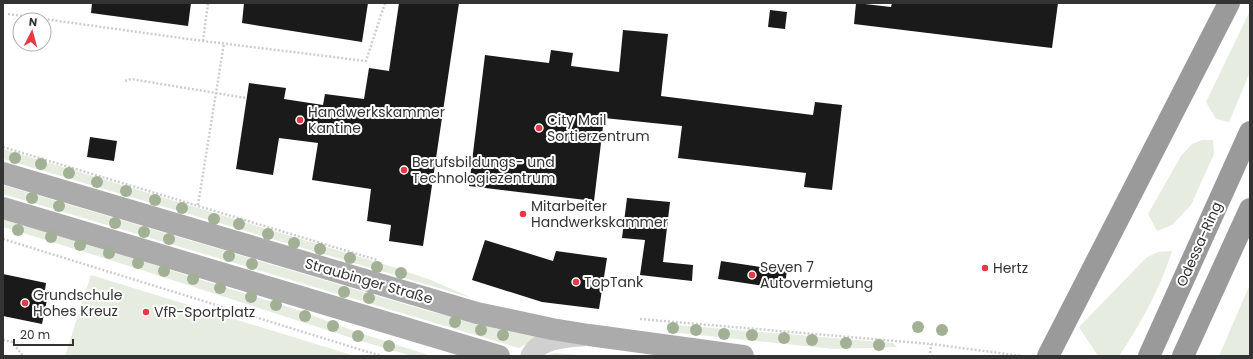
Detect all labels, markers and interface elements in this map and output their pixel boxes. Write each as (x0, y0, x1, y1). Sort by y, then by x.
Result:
north arrow (12, 12, 52, 52)
text: N (28, 14, 38, 30)
place label: Handwerkskammer Kantine (308, 102, 445, 138)
place label: City Mail Sortierzentrum (547, 110, 650, 146)
marker: Handwerkskammer Kantine (295, 115, 305, 125)
marker: City Mail Sortierzentrum (534, 123, 544, 133)
place label: Berufsbildungs- und Technologiezentrum (412, 152, 555, 188)
marker: Berufsbildungs- und Technologiezentrum (399, 165, 409, 175)
place label: Mitarbeiter Handwerkskammer (531, 196, 668, 232)
street label: Odessa-Ring (1171, 198, 1227, 290)
marker: Mitarbeiter Handwerkskammer (518, 209, 528, 219)
street label: Straubinger Straße (303, 253, 436, 309)
place label: Seven 7 Autovermietung (760, 257, 873, 293)
place label: Hertz (993, 258, 1028, 278)
marker: Hertz (980, 263, 990, 273)
marker: Seven 7 Autovermietung (747, 270, 757, 280)
place label: TopTank (584, 272, 644, 292)
marker: TopTank (571, 277, 581, 287)
place label: Grundschule Hohes Kreuz (33, 285, 123, 321)
marker: Grundschule Hohes Kreuz (20, 298, 30, 308)
place label: VfR-Sportplatz (154, 302, 255, 322)
marker: VfR-Sportplatz (141, 307, 151, 317)
scale bar (14, 321, 73, 347)
text: 20 m (20, 326, 50, 343)

